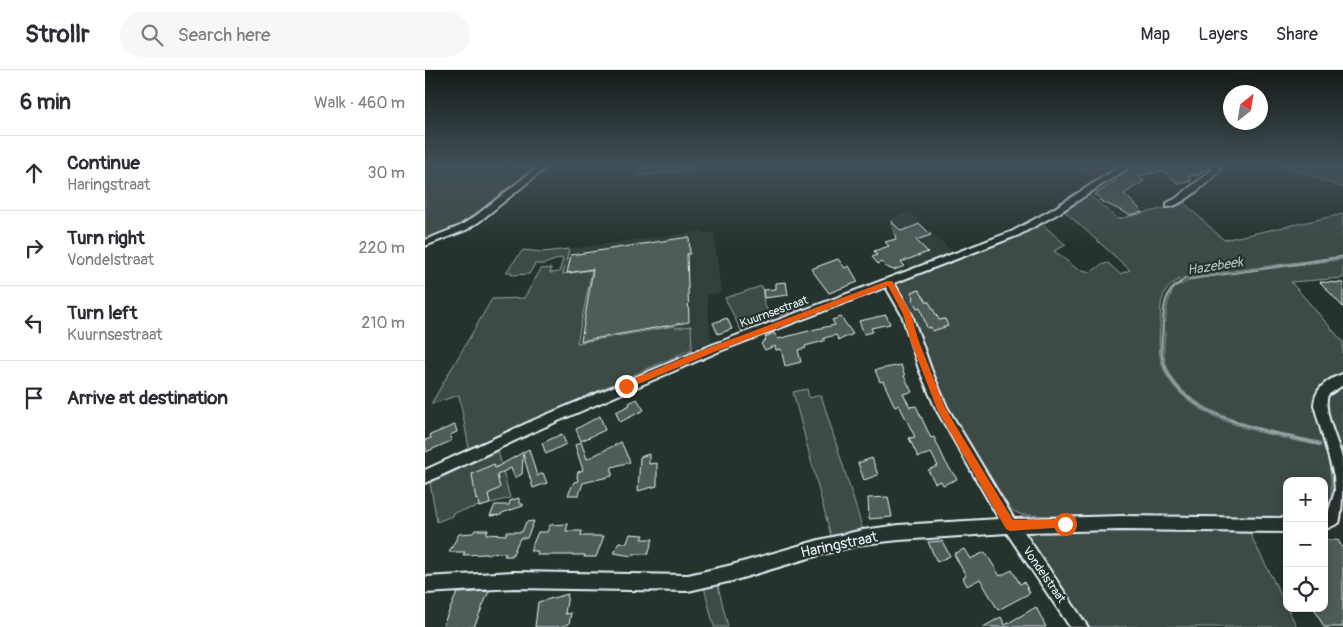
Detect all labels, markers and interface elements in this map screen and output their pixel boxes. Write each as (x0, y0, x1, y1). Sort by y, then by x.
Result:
search box (120, 12, 470, 57)
text: Strollr (25, 20, 90, 49)
icon: search (138, 21, 166, 49)
text: Search here (178, 23, 270, 47)
text: Map (1141, 23, 1170, 46)
text: Layers (1198, 23, 1248, 46)
text: Share (1276, 23, 1318, 46)
north arrow (1223, 85, 1268, 130)
text: 6 min (20, 89, 71, 116)
text: Walk · 460 m (314, 93, 405, 113)
text: Continue (67, 151, 140, 175)
icon: ahead (20, 159, 48, 187)
text: 30 m (367, 163, 405, 183)
text: Haringstraat (67, 175, 150, 195)
text: Turn right (67, 226, 145, 250)
icon: right (20, 234, 48, 262)
text: 220 m (359, 238, 405, 258)
text: Vondelstraat (67, 250, 154, 270)
water label: Hazebeek (1186, 253, 1245, 279)
street label: Kuurnsestraat (738, 293, 810, 331)
text: Turn left (67, 301, 137, 325)
icon: left (20, 309, 48, 337)
text: 210 m (361, 313, 405, 333)
text: Kuurnsestraat (67, 325, 162, 345)
route end (615, 375, 638, 398)
icon: arrive (20, 384, 48, 412)
text: Arrive at destination (67, 386, 228, 410)
map controls (1283, 477, 1328, 612)
button: + (1283, 477, 1328, 522)
route start (1054, 513, 1077, 536)
button: − (1283, 522, 1328, 567)
street label: Haringstraat (799, 527, 880, 562)
street label: Vondelstraat (1019, 544, 1069, 606)
button: locate (1283, 567, 1328, 612)

